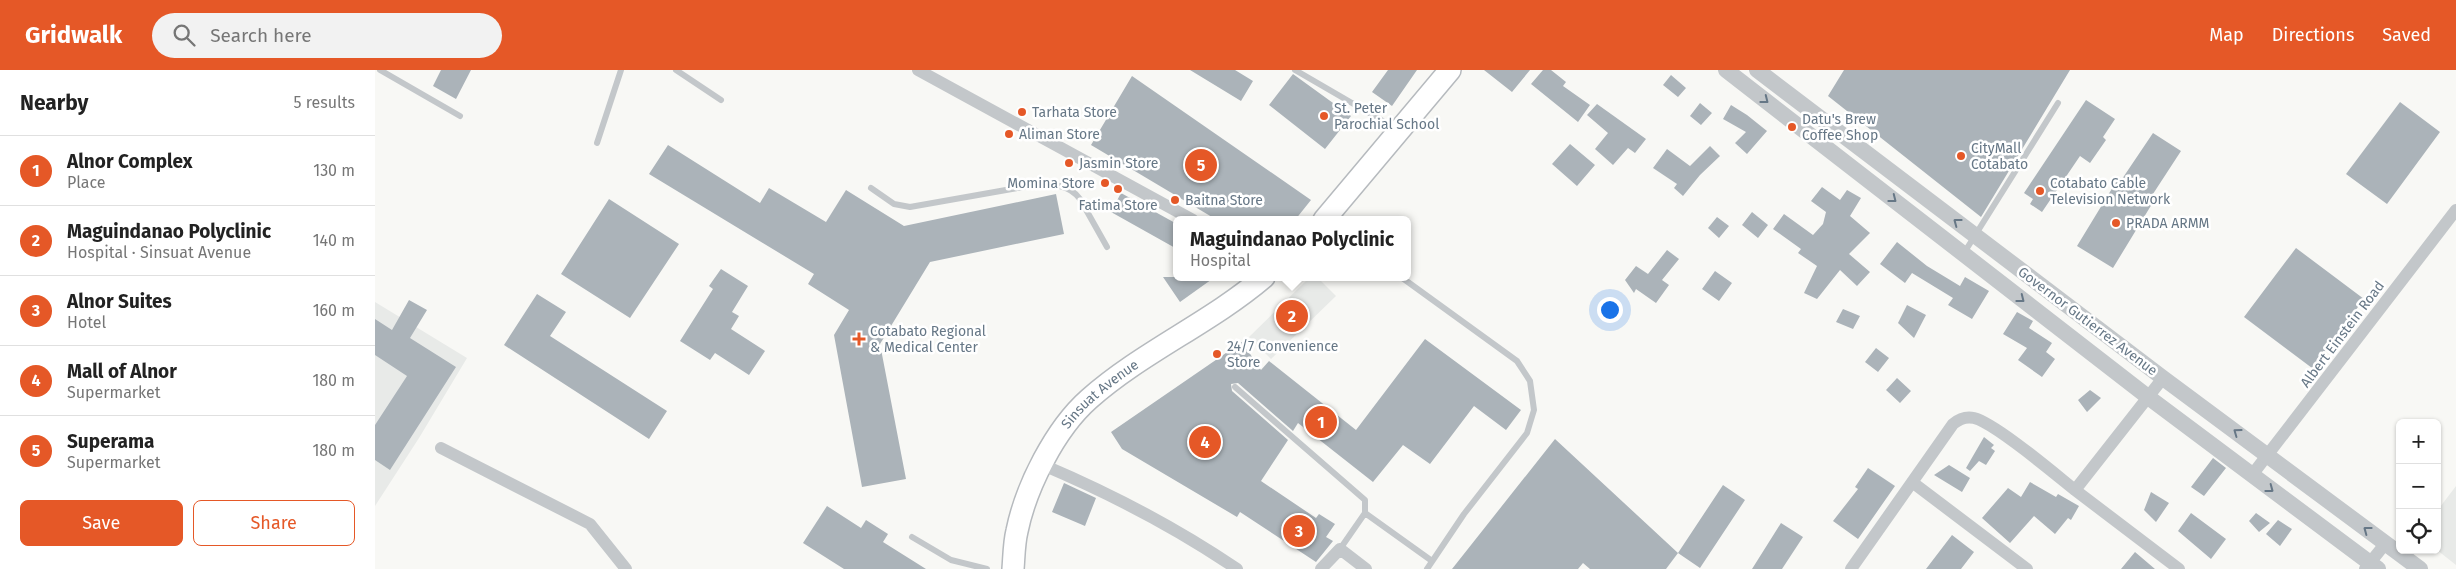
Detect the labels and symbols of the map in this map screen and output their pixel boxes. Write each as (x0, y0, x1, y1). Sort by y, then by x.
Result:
one-way arrow (1759, 94, 1769, 103)
place label: St. Peter Parochial School (1334, 100, 1439, 133)
place label: Tarhata Store (1032, 104, 1117, 121)
marker: Tarhata Store (1016, 106, 1028, 118)
marker: St. Peter Parochial School (1318, 110, 1330, 122)
place label: Datu's Brew Coffee Shop (1802, 111, 1878, 144)
marker: Datu's Brew Coffee Shop (1786, 121, 1798, 133)
place label: Aliman Store (1019, 126, 1100, 143)
marker: Aliman Store (1003, 128, 1015, 140)
place label: CityMall Cotabato (1971, 140, 2028, 173)
pin: 5 (1185, 146, 1217, 184)
marker: CityMall Cotabato (1955, 150, 1967, 162)
place label: Jasmin Store (1079, 155, 1158, 172)
marker: Jasmin Store (1063, 157, 1075, 169)
place label: Momina Store (1007, 175, 1095, 192)
place label: Cotabato Cable Television Network (2050, 175, 2171, 208)
marker: Momina Store (1099, 177, 1111, 189)
marker: Fatima Store (1112, 183, 1124, 195)
marker: Cotabato Cable Television Network (2034, 185, 2046, 197)
place label: Baitna Store (1185, 192, 1263, 209)
marker: Baitna Store (1169, 194, 1181, 206)
one-way arrow (1887, 194, 1896, 202)
place label: Fatima Store (1078, 197, 1158, 214)
place label: PRADA ARMM (2126, 215, 2210, 232)
marker: PRADA ARMM (2110, 217, 2122, 229)
one-way arrow (1954, 219, 1963, 227)
street label: Governor Gutierrez Avenue (2015, 263, 2161, 379)
street label: Albert Einstein Road (2297, 278, 2388, 391)
one-way arrow (2016, 293, 2025, 302)
pin: 2 (1276, 297, 1308, 335)
your location (1597, 297, 1623, 323)
place label: Cotabato Regional & Medical Center (870, 323, 986, 356)
marker: Cotabato Regional & Medical Center (852, 332, 866, 346)
place label: 24/7 Convenience Store (1227, 338, 1338, 371)
marker: 24/7 Convenience Store (1211, 348, 1223, 360)
street label: Sinsuat Avenue (1058, 356, 1142, 432)
pin: 1 (1305, 403, 1337, 441)
pin: 4 (1189, 423, 1221, 461)
one-way arrow (2233, 429, 2243, 438)
one-way arrow (2264, 483, 2274, 492)
pin: 3 (1283, 512, 1315, 550)
one-way arrow (2363, 527, 2373, 536)

